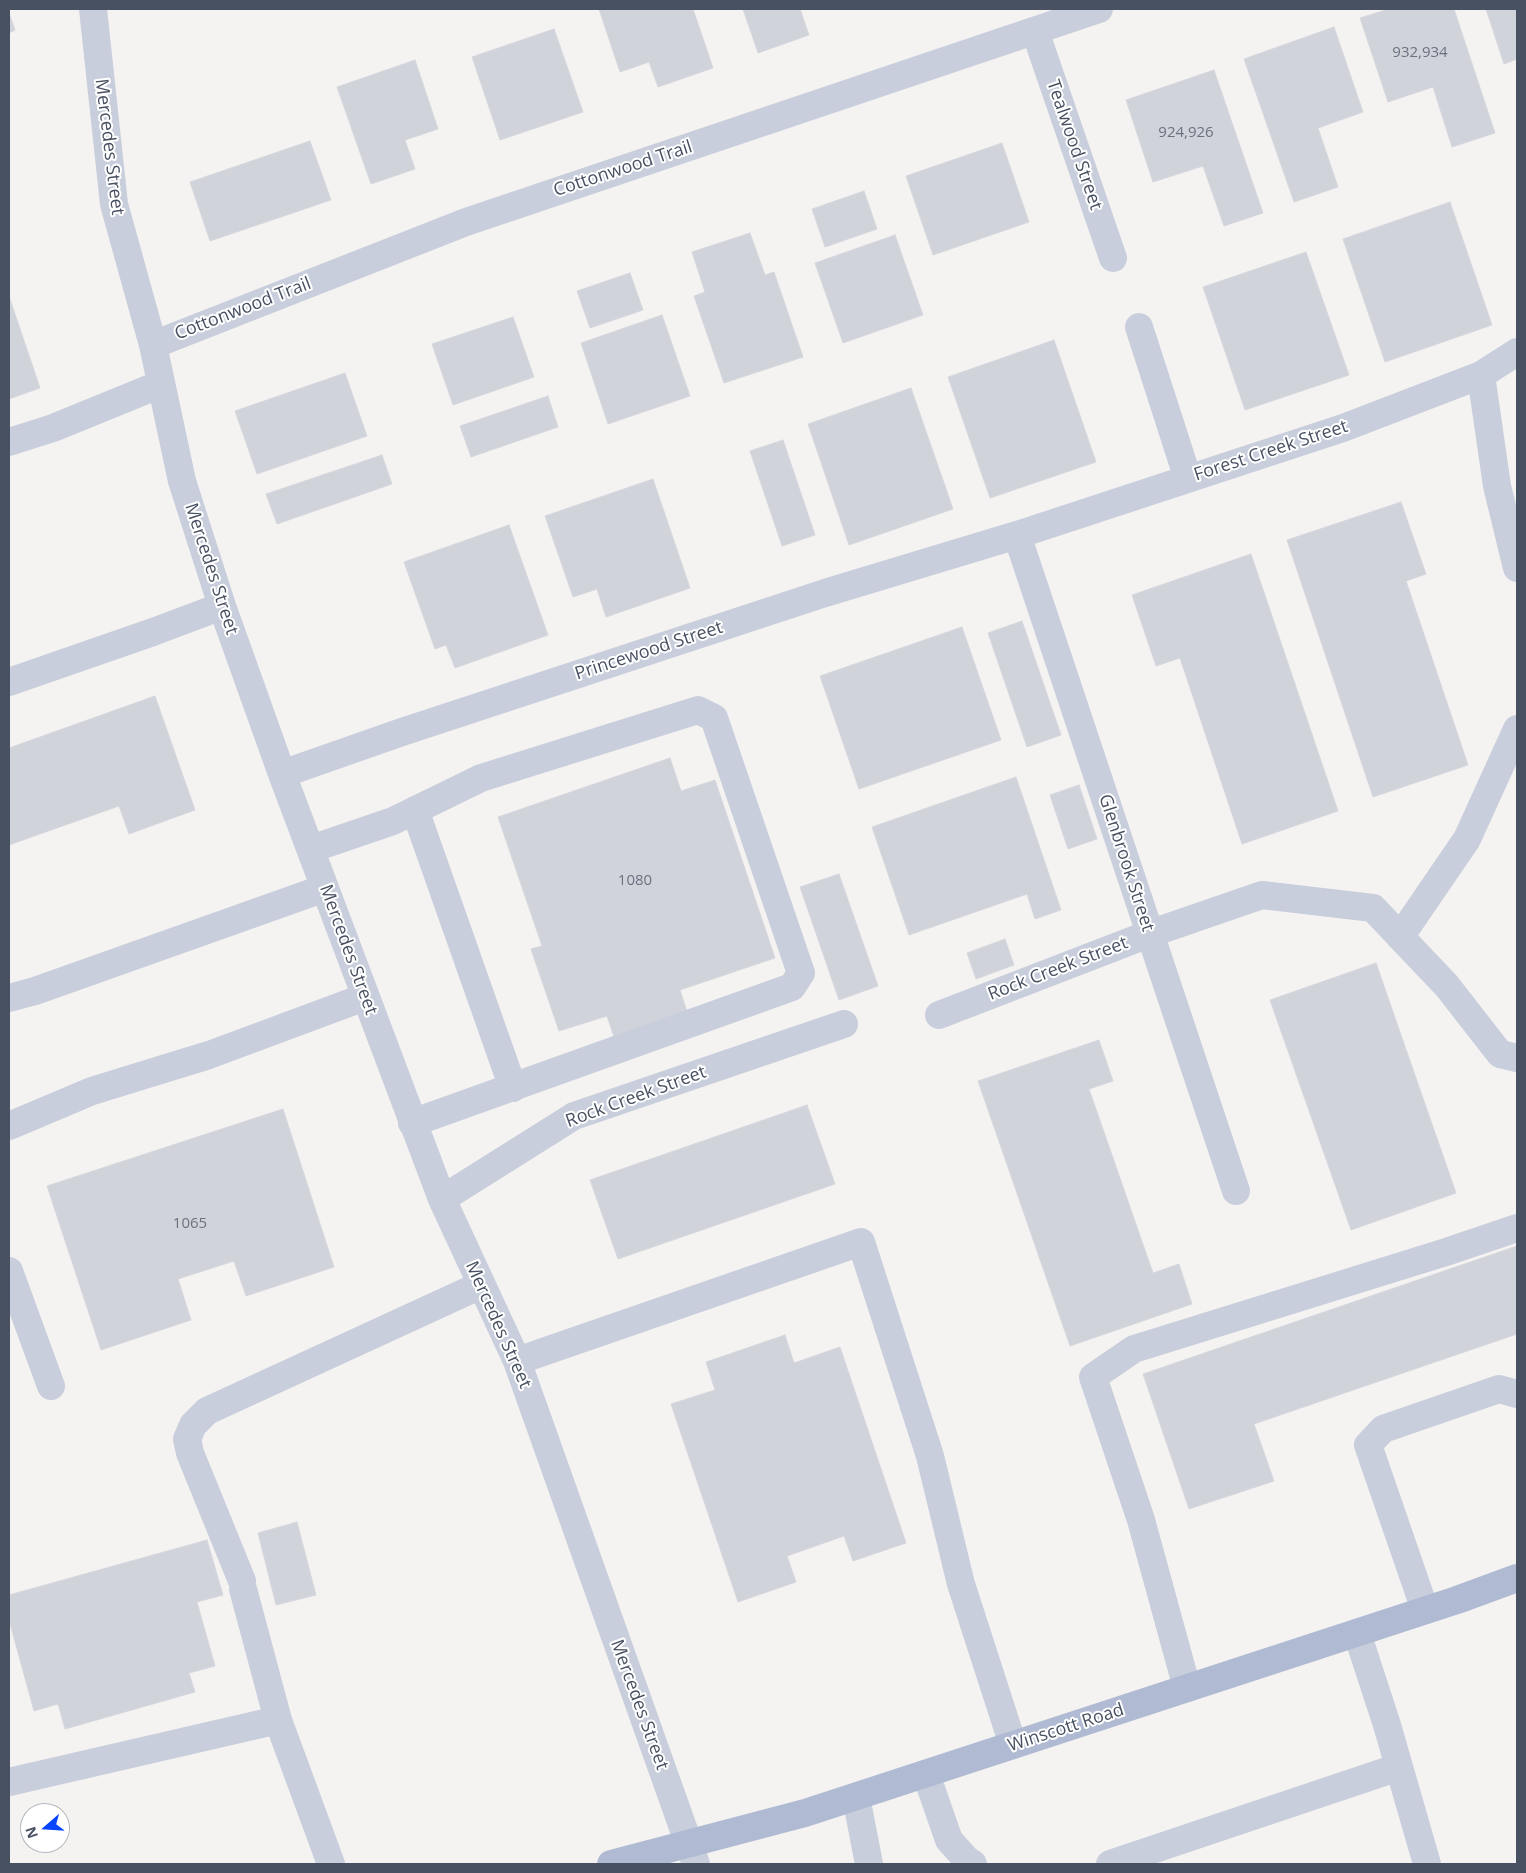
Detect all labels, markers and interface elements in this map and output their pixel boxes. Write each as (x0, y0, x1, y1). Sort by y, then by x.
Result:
house number: 932,934 (1392, 44, 1448, 62)
street label: Tealwood Street (1042, 77, 1106, 213)
street label: Mercedes Street (90, 78, 128, 216)
house number: 924,926 (1158, 124, 1214, 142)
street label: Cottonwood Trail (551, 136, 695, 202)
street label: Cottonwood Trail (172, 273, 314, 345)
street label: Forest Creek Street (1191, 416, 1351, 486)
street label: Mercedes Street (180, 501, 242, 637)
street label: Princewood Street (572, 617, 726, 685)
street label: Glenbrook Street (1094, 792, 1158, 934)
house number: 1080 (618, 872, 652, 890)
street label: Mercedes Street (314, 882, 382, 1018)
street label: Rock Creek Street (985, 932, 1131, 1006)
street label: Rock Creek Street (563, 1062, 709, 1132)
house number: 1065 (173, 1215, 207, 1233)
street label: Mercedes Street (460, 1258, 536, 1392)
street label: Mercedes Street (605, 1637, 673, 1773)
street label: Winscott Road (1005, 1699, 1127, 1757)
north arrow (20, 1803, 70, 1853)
text: N (20, 1824, 42, 1841)

